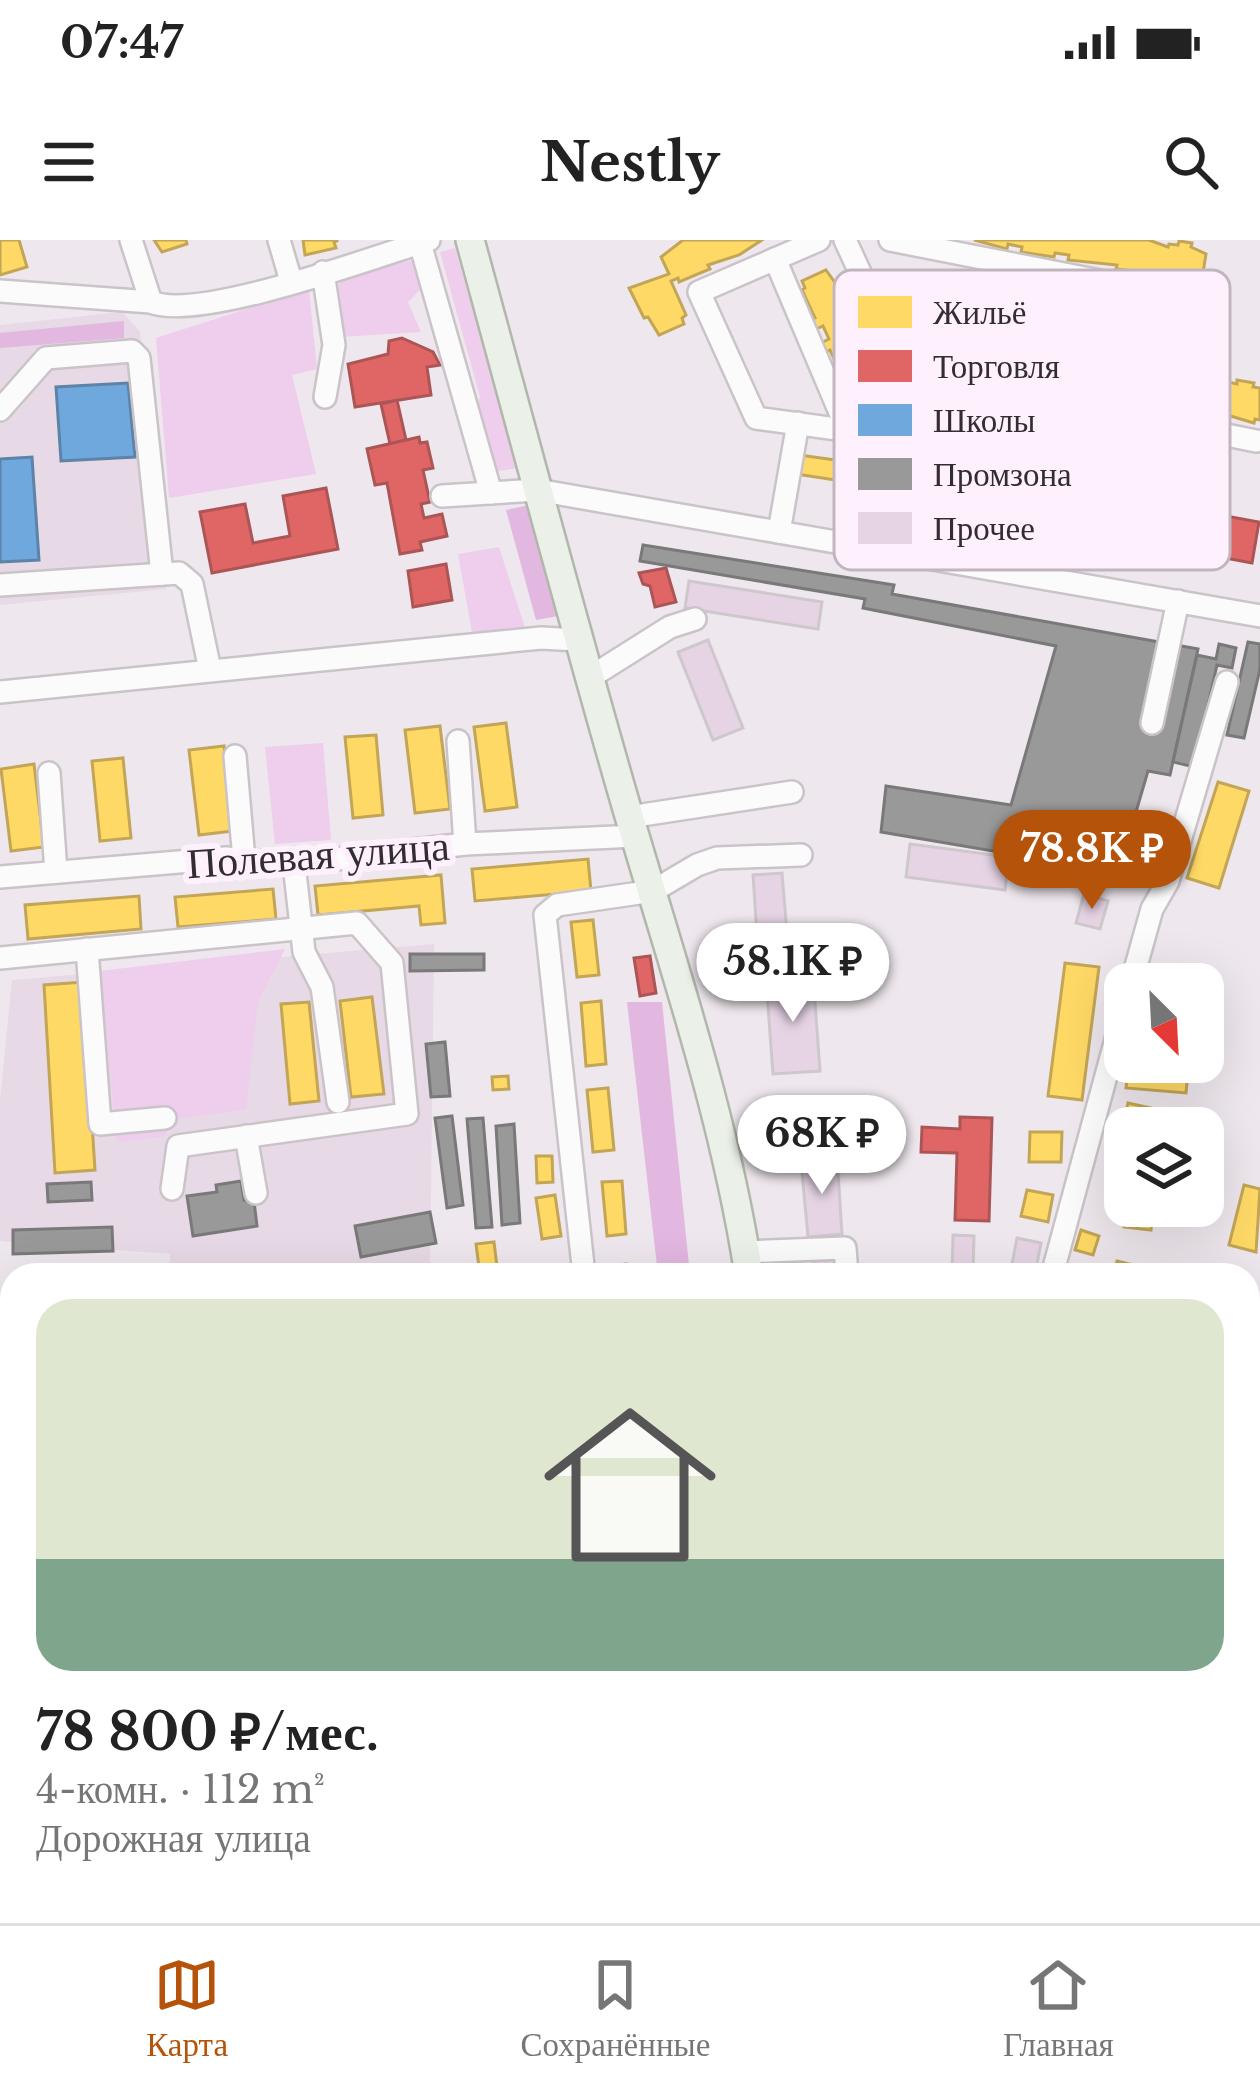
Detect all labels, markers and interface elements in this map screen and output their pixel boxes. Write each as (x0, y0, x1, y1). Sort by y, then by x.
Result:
text: 07:47 (60, 14, 183, 70)
icon: menu (36, 129, 102, 195)
text: Nestly (540, 129, 720, 196)
icon: search (1158, 129, 1224, 195)
legend (834, 270, 1230, 570)
text: Жильё (933, 292, 1026, 333)
text: Торговля (933, 346, 1060, 387)
text: Школы (933, 400, 1035, 441)
text: Промзона (933, 454, 1072, 495)
text: Прочее (933, 508, 1035, 549)
pin: 78.8K ₽ (981, 810, 1203, 912)
street label: Полевая улица (185, 819, 452, 889)
text: 78.8K ₽ (1020, 824, 1164, 873)
pin: 58.1K ₽ (682, 923, 904, 1025)
text: 58.1K ₽ (723, 937, 863, 986)
north arrow (1104, 963, 1224, 1083)
map controls (1104, 963, 1224, 1227)
pin: 68K ₽ (738, 1095, 906, 1197)
button: layers (1104, 1107, 1224, 1227)
text: 68K ₽ (764, 1109, 880, 1158)
icon: home (522, 1377, 738, 1593)
text: 78 800 ₽/мес. (36, 1701, 379, 1764)
text: 4-комн. · 112 m² (36, 1765, 325, 1814)
text: Дорожная улица (36, 1814, 311, 1863)
tab: Карта (146, 1952, 228, 2065)
tab: Сохранённые (521, 1952, 710, 2065)
tab: Главная (1003, 1952, 1114, 2065)

